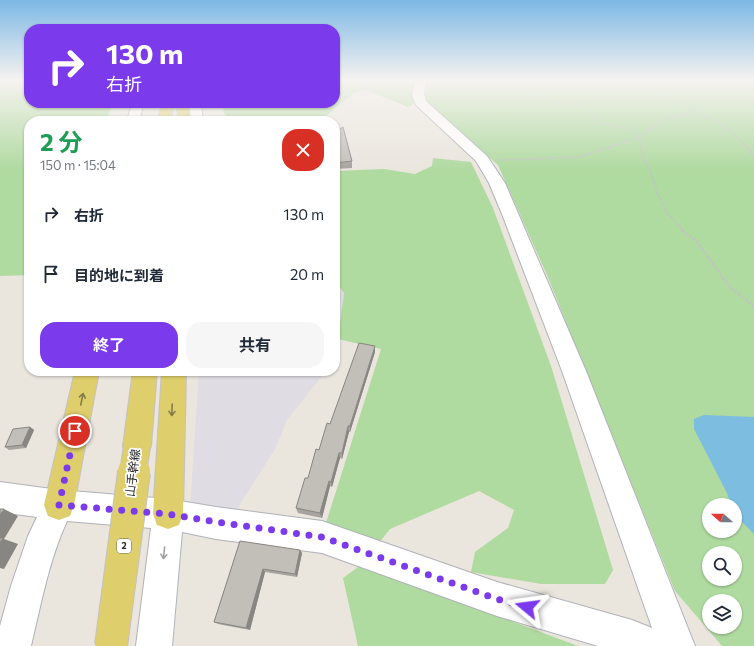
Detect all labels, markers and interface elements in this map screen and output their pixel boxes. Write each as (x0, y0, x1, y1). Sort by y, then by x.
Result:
text: 130 m (106, 36, 183, 70)
icon: right (40, 40, 92, 92)
text: 右折 (106, 73, 142, 95)
text: 2 分 (40, 127, 82, 156)
button: close (282, 129, 324, 171)
text: 150 m · 15:04 (40, 157, 116, 173)
icon: right (40, 203, 62, 225)
text: 130 m (283, 205, 324, 223)
text: 右折 (74, 206, 104, 224)
icon: arrive (40, 263, 62, 285)
text: 20 m (290, 265, 324, 283)
text: 目的地に到着 (74, 266, 164, 284)
button: 終了 (40, 322, 178, 368)
button: 共有 (186, 322, 324, 368)
one-way arrow (78, 392, 86, 405)
one-way arrow (169, 403, 176, 416)
pin (58, 414, 92, 448)
icon: arrive (64, 420, 86, 442)
street label: 山手幹線 (122, 448, 142, 498)
north arrow (702, 498, 742, 538)
map controls (702, 498, 742, 634)
road number: 2 (117, 539, 131, 553)
one-way arrow (160, 546, 167, 559)
button: search (702, 546, 742, 586)
position arrow (506, 586, 548, 628)
button: layers (702, 594, 742, 634)

